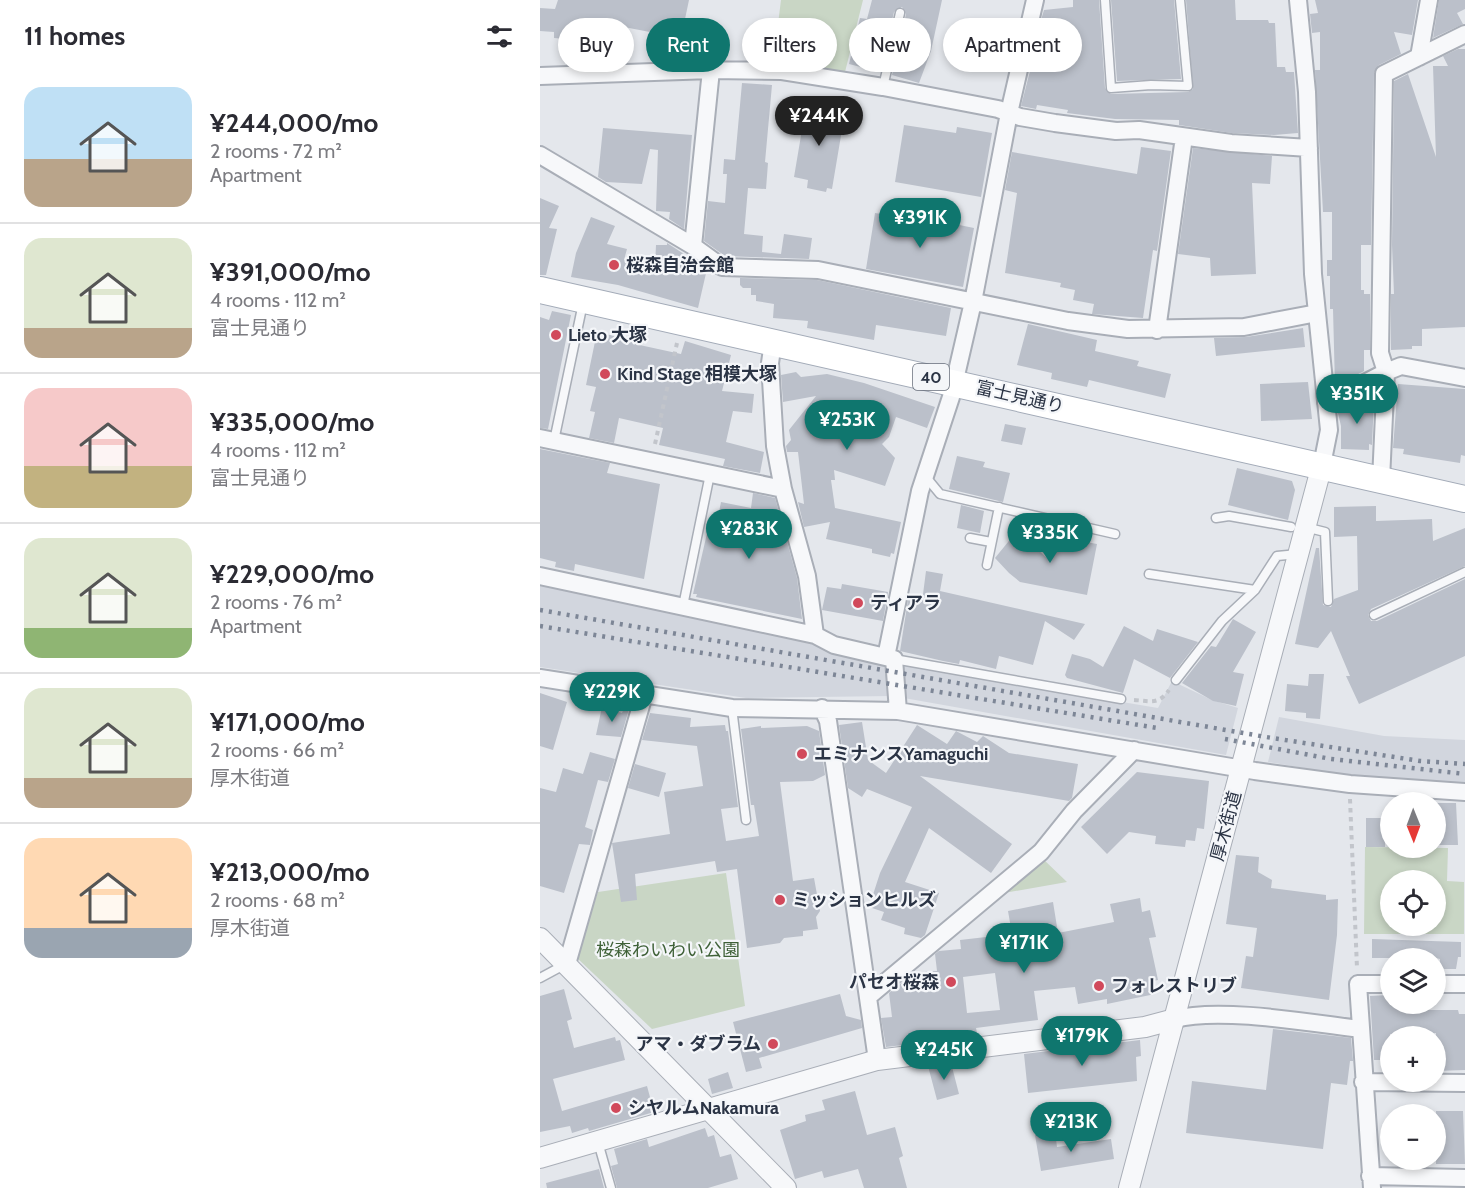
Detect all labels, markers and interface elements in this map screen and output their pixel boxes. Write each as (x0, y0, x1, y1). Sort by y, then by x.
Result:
chip: Buy (558, 18, 634, 72)
chip: Rent (646, 18, 730, 72)
chip: Filters (742, 18, 837, 72)
chip: New (849, 18, 931, 72)
chip: Apartment (943, 18, 1082, 72)
text: 11 homes (24, 20, 125, 52)
icon: filters (483, 20, 516, 53)
pin: ¥244K (777, 96, 861, 147)
text: ¥244K (789, 103, 849, 127)
text: ¥244,000/mo (210, 107, 378, 139)
icon: home (72, 111, 144, 183)
text: 2 rooms · 72 m² (210, 139, 342, 163)
text: Apartment (210, 163, 302, 187)
pin: ¥391K (878, 198, 962, 249)
text: ¥391K (893, 205, 947, 229)
place label: 桜森自治会館 (626, 254, 734, 276)
text: ¥391,000/mo (210, 256, 371, 288)
marker: 桜森自治会館 (607, 258, 621, 272)
icon: home (72, 262, 144, 334)
text: 4 rooms · 112 m² (210, 288, 346, 312)
text: 富士見通り (210, 316, 310, 340)
place label: Lieto 大塚 (568, 324, 647, 346)
marker: Lieto 大塚 (549, 328, 563, 342)
place label: Kind Stage 相模大塚 (617, 363, 777, 385)
road number: 40 (913, 364, 949, 390)
marker: Kind Stage 相模大塚 (598, 367, 612, 381)
pin: ¥351K (1315, 374, 1399, 425)
street label: 富士見通り (974, 376, 1066, 418)
text: ¥351K (1330, 381, 1384, 405)
pin: ¥253K (805, 400, 889, 451)
text: ¥335,000/mo (210, 406, 374, 438)
text: ¥253K (819, 407, 875, 431)
icon: home (72, 412, 144, 484)
text: 4 rooms · 112 m² (210, 438, 346, 462)
text: 富士見通り (210, 466, 310, 490)
pin: ¥283K (707, 509, 791, 560)
pin: ¥335K (1008, 513, 1092, 564)
text: ¥283K (720, 516, 778, 540)
text: ¥335K (1022, 520, 1078, 544)
text: ¥229,000/mo (210, 558, 374, 590)
icon: home (72, 562, 144, 634)
text: 2 rooms · 76 m² (210, 590, 342, 614)
place label: ティアラ (870, 592, 941, 614)
marker: ティアラ (851, 596, 865, 610)
text: Apartment (210, 614, 302, 638)
pin: ¥229K (570, 672, 654, 723)
text: ¥229K (583, 679, 641, 703)
text: ¥171,000/mo (210, 706, 365, 738)
icon: home (72, 712, 144, 784)
text: 2 rooms · 66 m² (210, 738, 344, 762)
place label: エミナンスYamaguchi (814, 743, 988, 765)
marker: エミナンスYamaguchi (795, 747, 809, 761)
text: 厚木街道 (210, 766, 290, 790)
street label: 厚木街道 (1206, 788, 1246, 864)
north arrow (1380, 792, 1446, 858)
map controls (1380, 792, 1446, 1170)
text: ¥213,000/mo (210, 856, 370, 888)
icon: home (72, 862, 144, 934)
button: locate (1380, 870, 1446, 936)
text: 2 rooms · 68 m² (210, 888, 345, 912)
place label: ミッションヒルズ (792, 889, 936, 911)
marker: ミッションヒルズ (773, 893, 787, 907)
text: 厚木街道 (210, 916, 290, 940)
pin: ¥171K (982, 923, 1066, 974)
text: ¥171K (999, 930, 1049, 954)
park label: 桜森わいわい公園 (596, 939, 740, 961)
button: layers (1380, 948, 1446, 1014)
place label: パセオ桜森 (849, 971, 939, 993)
marker: パセオ桜森 (944, 975, 958, 989)
place label: フォレストリブ (1111, 975, 1237, 997)
marker: フォレストリブ (1092, 979, 1106, 993)
pin: ¥179K (1040, 1016, 1124, 1067)
text: ¥179K (1055, 1023, 1109, 1047)
button: + (1380, 1026, 1446, 1092)
pin: ¥245K (902, 1030, 986, 1081)
place label: アマ・ダブラム (636, 1033, 761, 1055)
marker: アマ・ダブラム (766, 1037, 780, 1051)
text: ¥245K (915, 1037, 973, 1061)
place label: シヤルムNakamura (628, 1097, 779, 1119)
marker: シヤルムNakamura (609, 1101, 623, 1115)
pin: ¥213K (1029, 1102, 1113, 1153)
button: − (1380, 1104, 1446, 1170)
text: ¥213K (1044, 1109, 1098, 1133)

